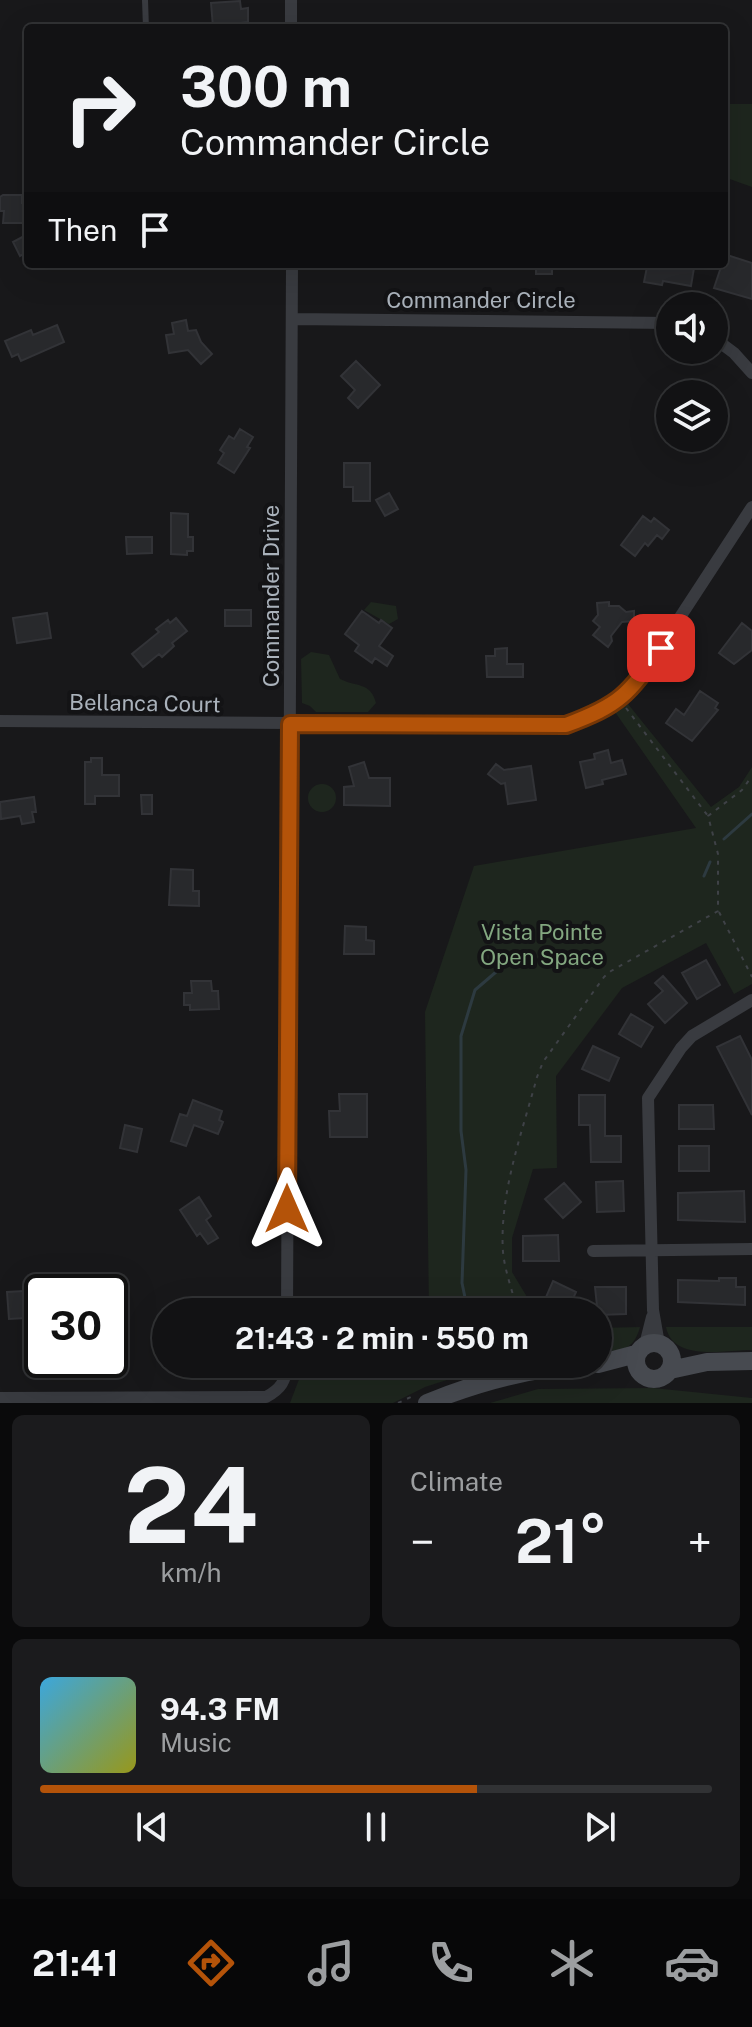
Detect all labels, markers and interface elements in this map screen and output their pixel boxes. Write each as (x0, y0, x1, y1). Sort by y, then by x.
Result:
text: 300 m (180, 54, 352, 120)
icon: right (48, 56, 152, 160)
text: Commander Circle (180, 121, 490, 163)
icon: arrive (133, 208, 177, 252)
text: Then (48, 212, 117, 248)
street label: Commander Circle (386, 287, 576, 313)
map controls (656, 292, 728, 452)
button: sound (656, 292, 728, 364)
button: layers (656, 380, 728, 452)
street label: Commander Drive (258, 505, 284, 687)
pin (627, 614, 695, 682)
icon: arrive (639, 626, 683, 670)
street label: Bellanca Court (69, 689, 221, 717)
park label: Vista Pointe Open Space (480, 919, 604, 970)
position arrow (245, 1167, 329, 1251)
speed limit sign: 30 (24, 1274, 128, 1378)
text: 21:43 · 2 min · 550 m (235, 1320, 529, 1356)
text: 24 (124, 1444, 258, 1566)
text: Climate (410, 1466, 503, 1497)
text: 21° (515, 1506, 607, 1577)
text: − (410, 1516, 434, 1568)
text: + (688, 1516, 712, 1568)
text: km/h (160, 1557, 222, 1588)
text: 94.3 FM (160, 1691, 280, 1727)
text: Music (160, 1727, 232, 1758)
icon: previous (130, 1805, 174, 1849)
icon: pause (354, 1805, 398, 1849)
icon: next (578, 1805, 622, 1849)
icon: directions (183, 1935, 239, 1991)
icon: music (303, 1935, 359, 1991)
icon: phone (423, 1935, 479, 1991)
icon: climate (544, 1935, 600, 1991)
icon: car (664, 1935, 720, 1991)
text: 21:41 (32, 1942, 119, 1984)

